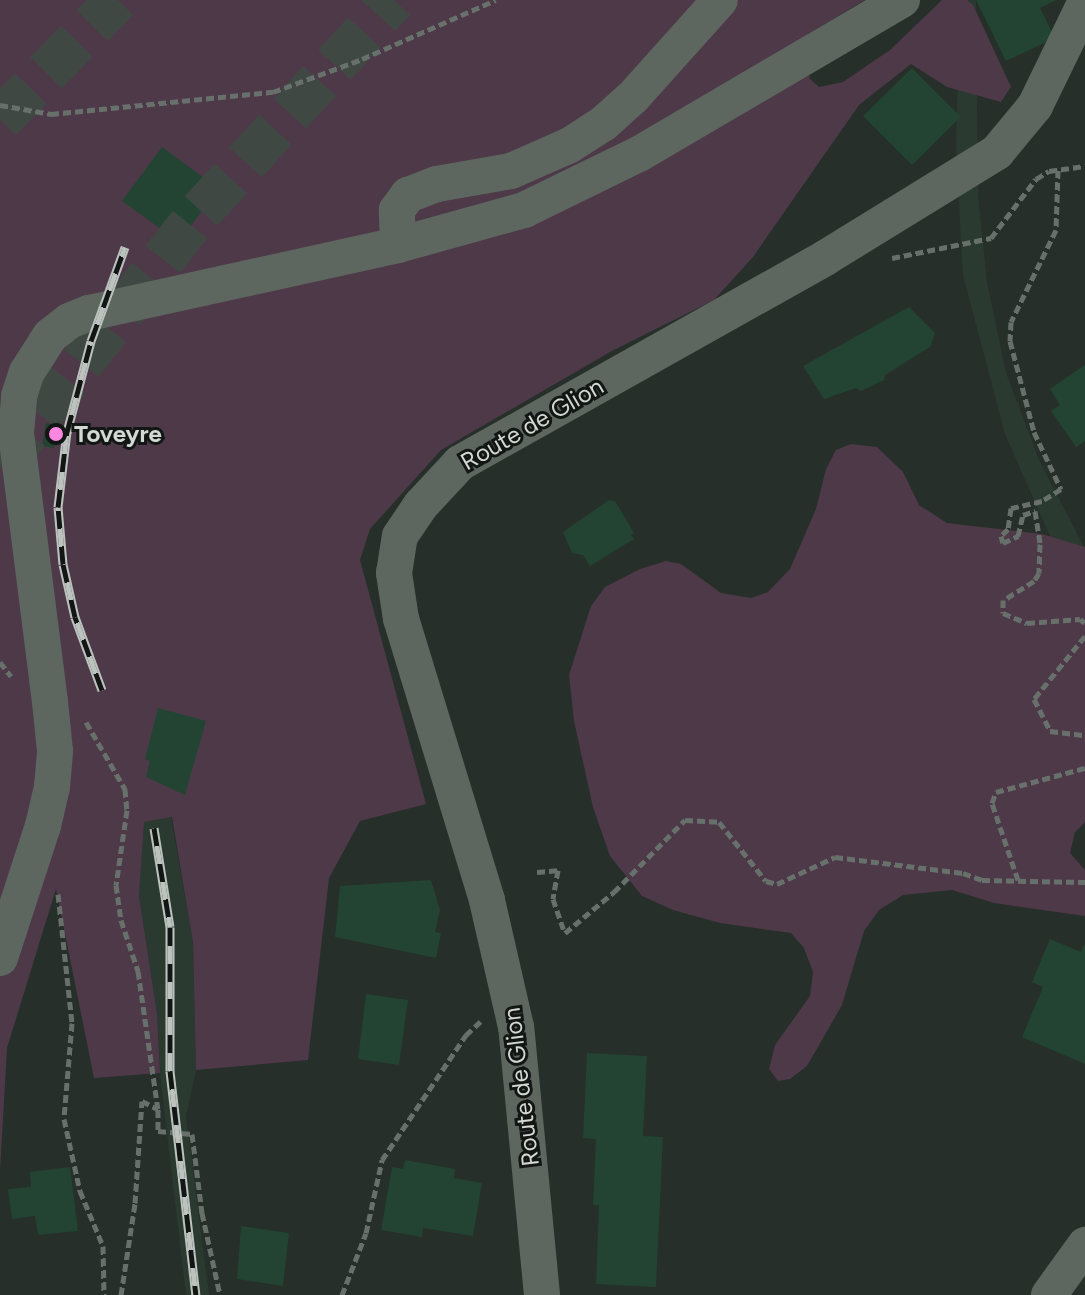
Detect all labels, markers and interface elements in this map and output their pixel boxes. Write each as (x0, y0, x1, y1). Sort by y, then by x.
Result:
street label: Route de Glion (456, 372, 608, 476)
place label: Toveyre (74, 420, 162, 448)
marker: Toveyre (45, 423, 67, 445)
street label: Route de Glion (497, 1006, 545, 1168)

